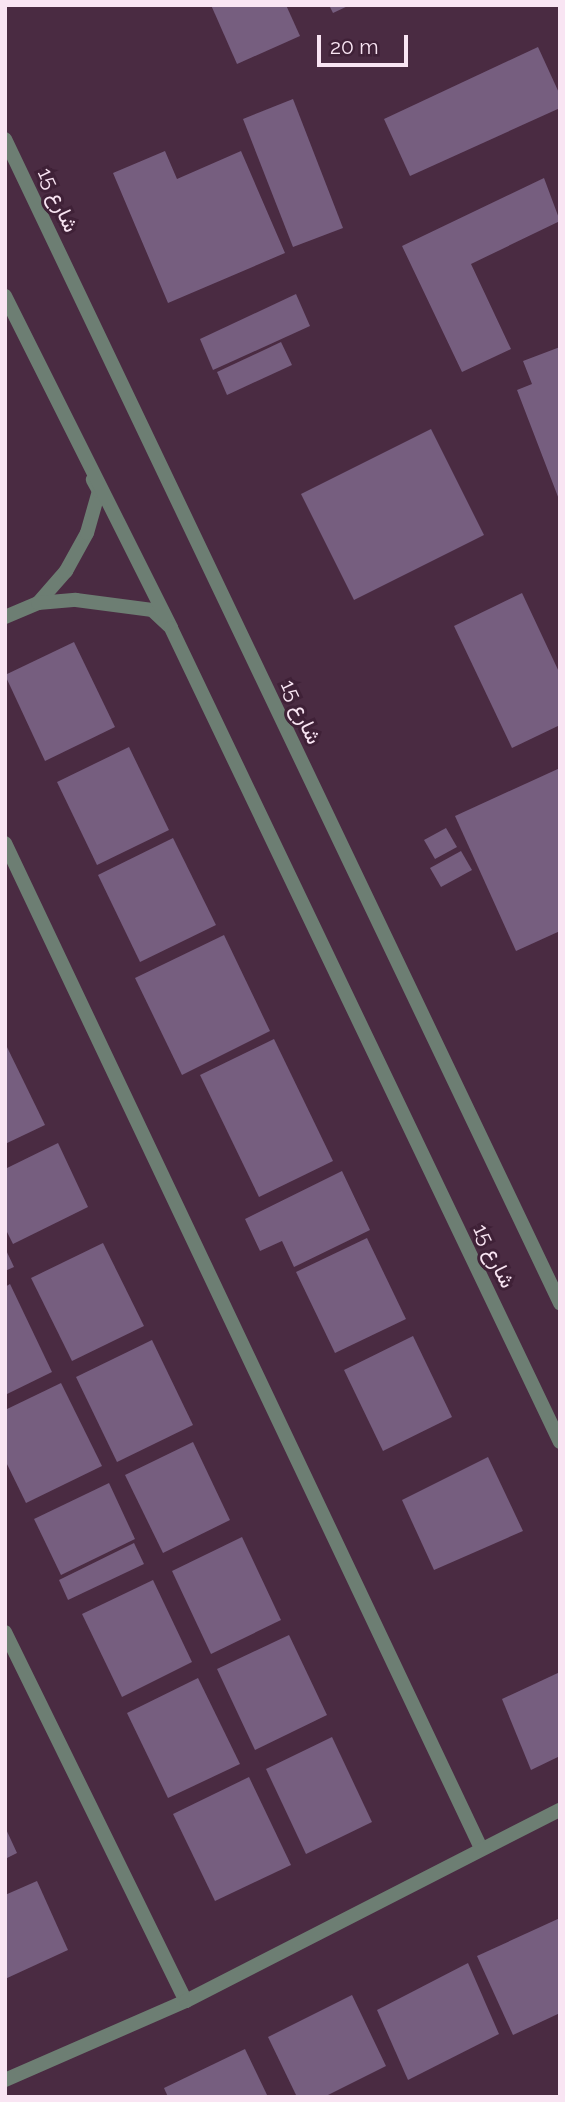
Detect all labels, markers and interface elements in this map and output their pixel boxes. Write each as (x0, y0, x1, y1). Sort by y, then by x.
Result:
scale bar (320, 21, 411, 65)
text: 20 m (330, 34, 378, 59)
street label: شارع 15 (32, 164, 84, 236)
street label: شارع 15 (275, 676, 327, 748)
street label: شارع 15 (468, 1220, 520, 1292)

